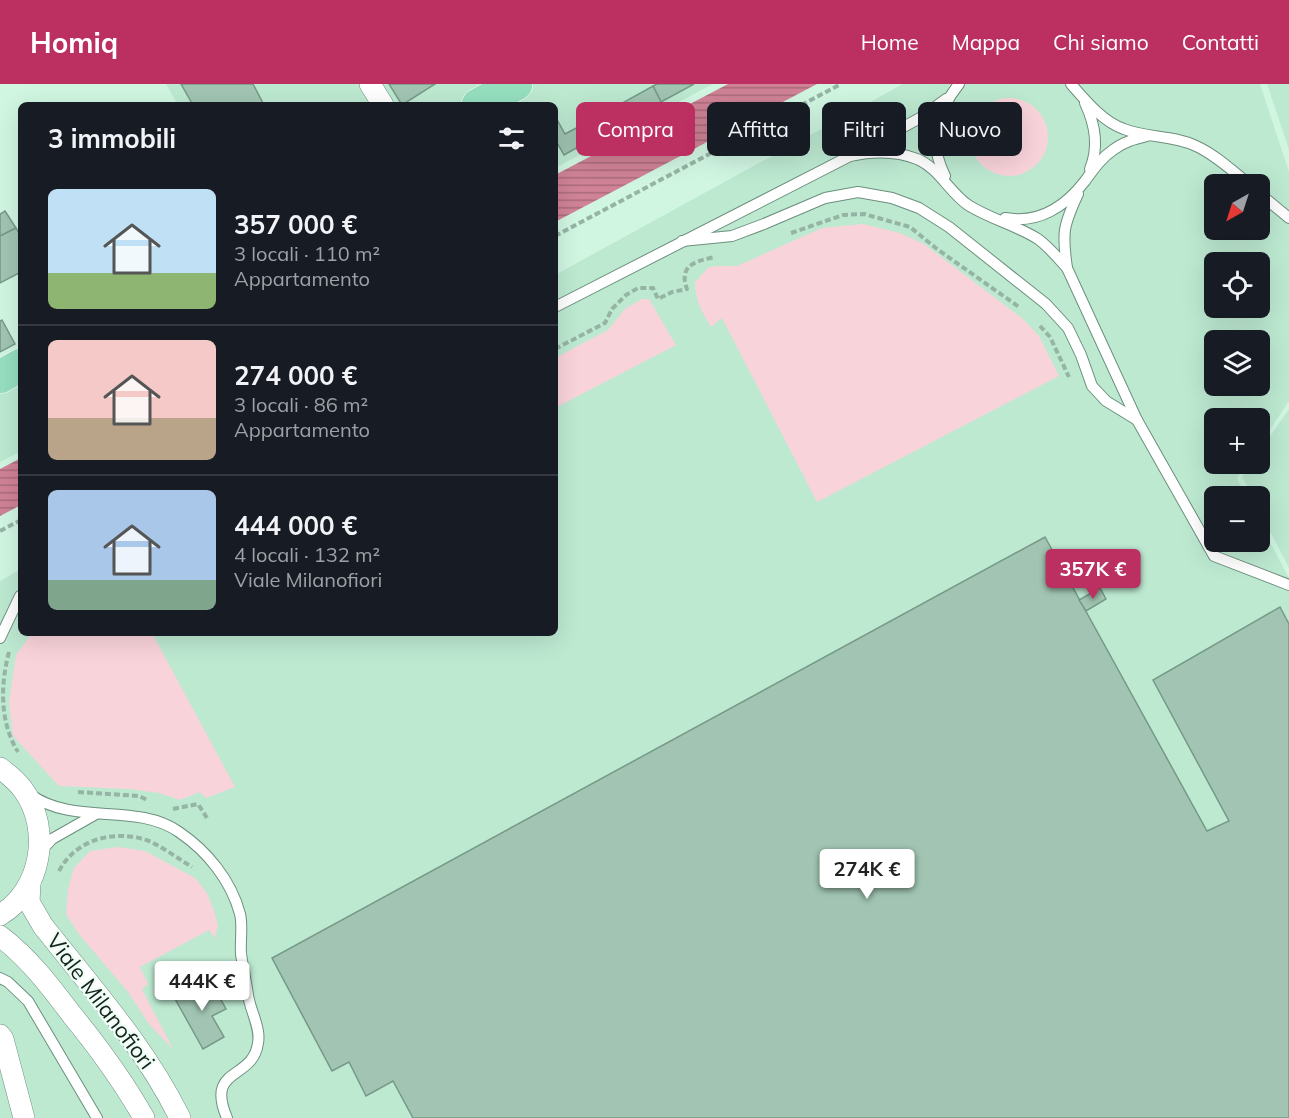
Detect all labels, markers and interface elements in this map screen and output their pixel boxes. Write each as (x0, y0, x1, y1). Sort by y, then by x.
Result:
text: Homiq (30, 25, 118, 60)
text: Home (861, 29, 919, 55)
text: Mappa (952, 29, 1020, 55)
text: Chi siamo (1053, 29, 1149, 55)
text: Contatti (1182, 29, 1259, 55)
chip: Compra (576, 102, 695, 156)
chip: Affitta (707, 102, 810, 156)
chip: Filtri (822, 102, 906, 156)
chip: Nuovo (918, 102, 1022, 156)
text: 3 immobili (48, 122, 176, 155)
icon: filters (495, 122, 528, 155)
north arrow (1204, 174, 1270, 240)
map controls (1204, 174, 1270, 552)
text: 357 000 € (234, 208, 357, 241)
icon: home (96, 213, 168, 285)
text: 3 locali · 110 m² (234, 241, 380, 266)
button: locate (1204, 252, 1270, 318)
text: Appartamento (234, 266, 370, 291)
button: layers (1204, 330, 1270, 396)
text: 274 000 € (234, 359, 357, 392)
icon: home (96, 364, 168, 436)
text: 3 locali · 86 m² (234, 392, 368, 417)
button: + (1204, 408, 1270, 474)
text: Appartamento (234, 417, 370, 442)
button: − (1204, 486, 1270, 552)
text: 444 000 € (234, 509, 357, 542)
icon: home (96, 514, 168, 586)
text: 4 locali · 132 m² (234, 542, 380, 567)
pin: 357K € (1044, 549, 1142, 600)
text: 357K € (1060, 556, 1126, 581)
text: Viale Milanofiori (234, 567, 382, 592)
pin: 274K € (818, 849, 916, 900)
text: 274K € (834, 856, 900, 881)
street label: Viale Milanofiori (41, 927, 161, 1075)
pin: 444K € (153, 961, 251, 1012)
text: 444K € (169, 968, 235, 993)

